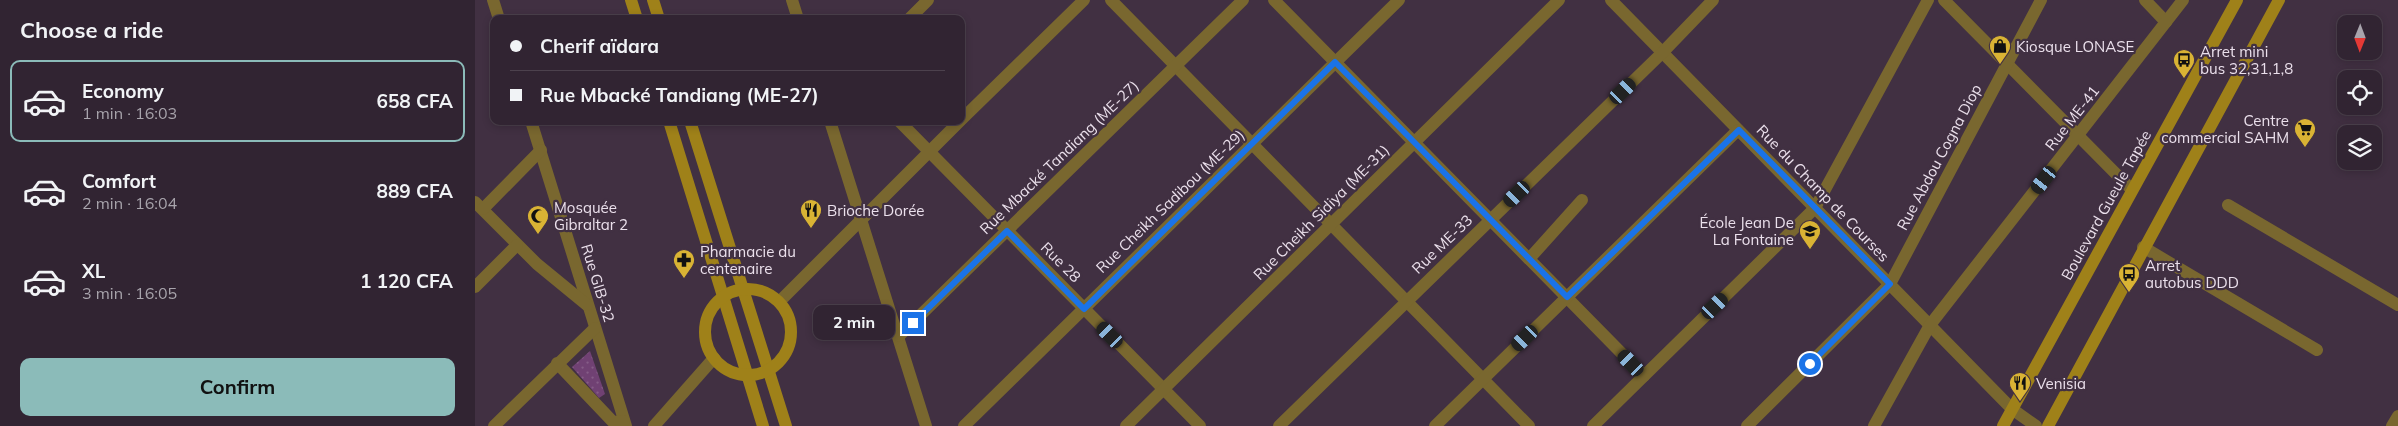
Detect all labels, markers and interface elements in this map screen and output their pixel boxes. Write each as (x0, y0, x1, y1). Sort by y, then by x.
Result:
north arrow (2337, 15, 2383, 60)
map controls (2337, 15, 2382, 170)
text: Choose a ride (20, 16, 163, 44)
text: Cherif aïdara (540, 34, 659, 58)
shop icon: Kiosque LONASE (1988, 34, 2012, 65)
place label: Kiosque LONASE (2016, 37, 2135, 56)
place label: Arret mini bus 32,31,1,8 (2200, 42, 2293, 78)
bus stop icon: Arret mini bus 32,31,1,8 (2172, 48, 2196, 79)
button: locate (2337, 70, 2382, 115)
car (1607, 75, 1639, 107)
street label: Rue Mbacké Tandiang (ME-27) (976, 76, 1142, 238)
icon: car (22, 79, 67, 124)
text: Economy (82, 79, 164, 103)
street label: Rue Abdou Cogna Diop (1892, 81, 1986, 233)
street label: Rue ME-41 (2041, 82, 2103, 154)
text: Rue Mbacké Tandiang (ME-27) (540, 83, 819, 107)
text: 658 CFA (377, 89, 453, 113)
text: 1 min · 16:03 (82, 103, 177, 123)
place label: Centre commercial SAHM (2161, 111, 2289, 147)
supermarket icon: Centre commercial SAHM (2293, 117, 2317, 148)
street label: Rue du Champ de Courses (1753, 120, 1893, 266)
street label: Rue Cheikh Sadibou (ME-29) (1092, 125, 1248, 277)
button: layers (2337, 125, 2382, 170)
street label: Boulevard Gueule Tapée (2057, 127, 2155, 283)
street label: Rue Cheikh Sidiya (ME-31) (1249, 140, 1393, 284)
car (2028, 164, 2059, 196)
icon: car (22, 169, 67, 214)
text: Comfort (82, 169, 156, 193)
car (1501, 178, 1533, 210)
text: 889 CFA (377, 179, 453, 203)
text: 2 min · 16:04 (82, 193, 177, 213)
place label: Mosquée Gibraltar 2 (554, 198, 628, 234)
restaurant icon: Brioche Dorée (799, 198, 823, 229)
place label: Brioche Dorée (827, 201, 925, 220)
mosque icon: Mosquée Gibraltar 2 (526, 204, 550, 235)
street label: Rue ME-33 (1408, 210, 1476, 278)
place label: École Jean De La Fontaine (1700, 213, 1794, 249)
school or university icon: École Jean De La Fontaine (1798, 219, 1822, 250)
street label: Rue 28 (1037, 238, 1085, 286)
street label: Rue GIB-32 (577, 242, 619, 324)
place label: Pharmacie du centenaire (700, 242, 796, 278)
pharmacy icon: Pharmacie du centenaire (672, 248, 696, 279)
place label: Arret autobus DDD (2145, 256, 2239, 292)
icon: car (22, 259, 67, 304)
text: XL (82, 259, 105, 283)
bus stop icon: Arret autobus DDD (2117, 262, 2141, 293)
text: 1 120 CFA (360, 269, 453, 293)
text: 3 min · 16:05 (82, 283, 177, 303)
car (1699, 290, 1731, 322)
callout: 2 min (813, 306, 895, 340)
text: 2 min (833, 312, 875, 332)
route end (902, 312, 924, 334)
car (1094, 319, 1125, 351)
car (1509, 322, 1541, 354)
car (1615, 347, 1646, 379)
route start (1799, 353, 1821, 375)
button: Confirm (20, 358, 455, 416)
restaurant icon: Venisia (2008, 371, 2032, 402)
place label: Venisia (2036, 374, 2086, 393)

